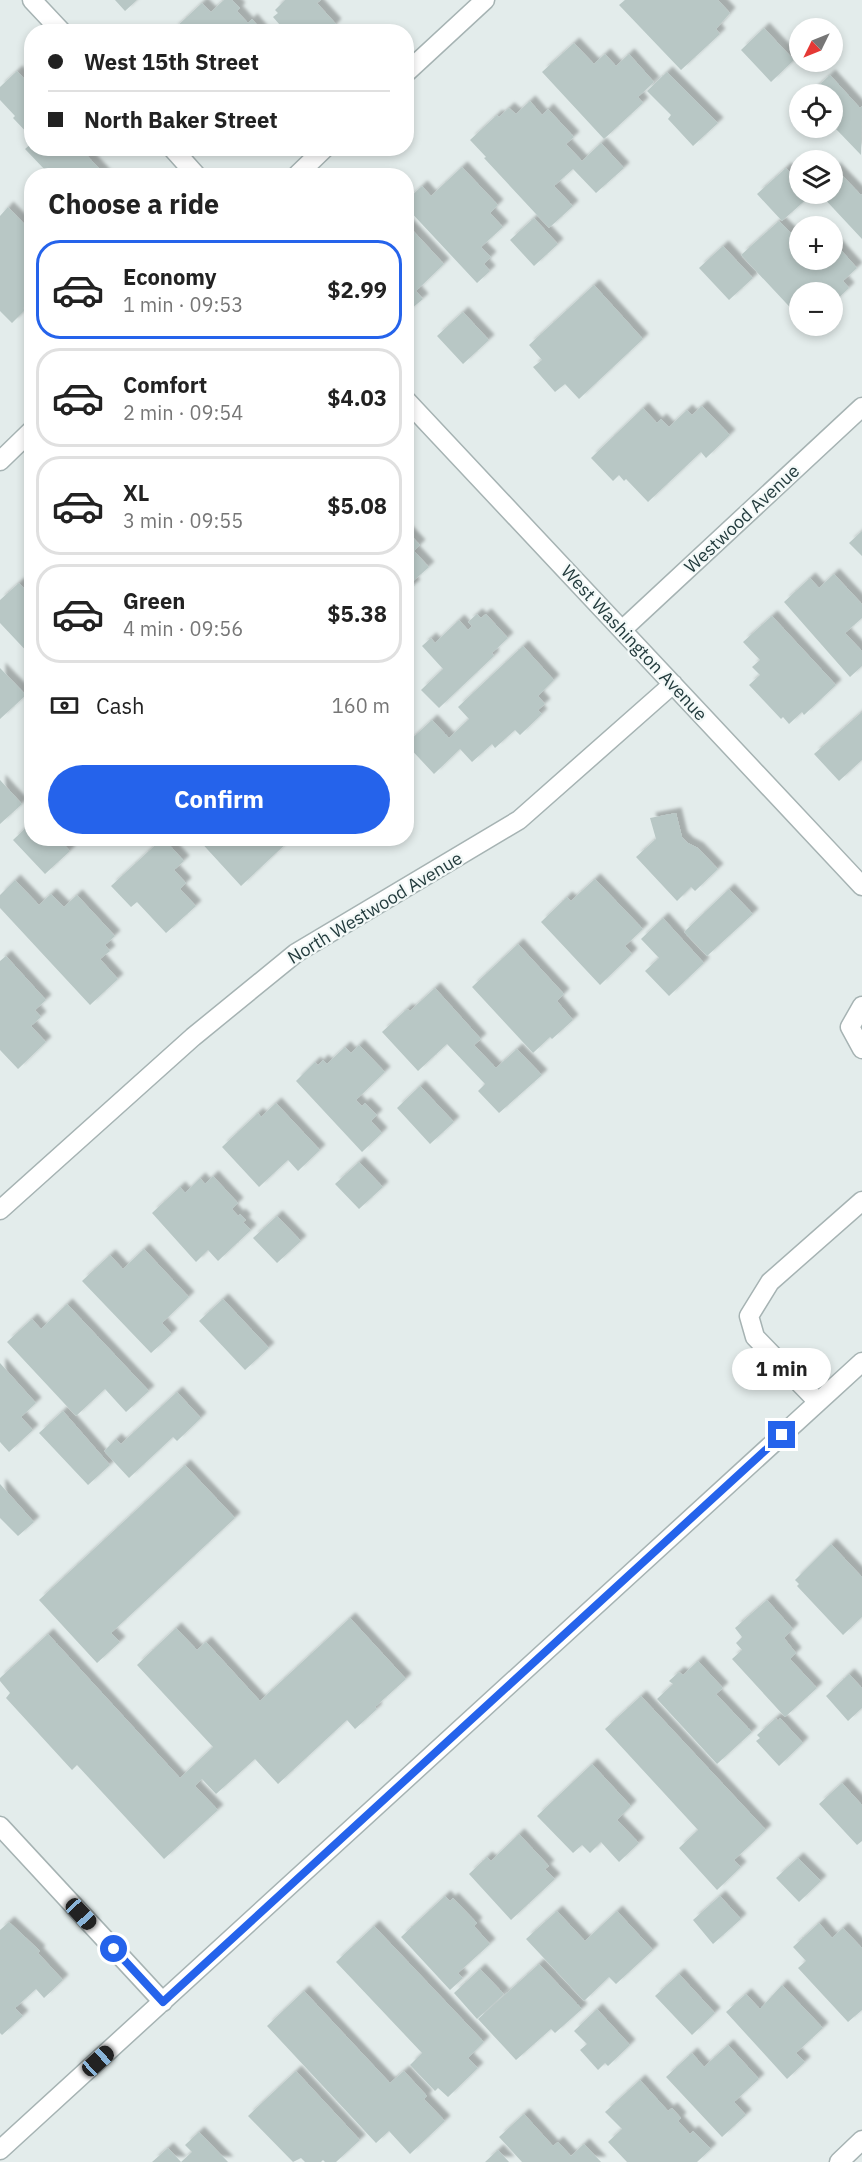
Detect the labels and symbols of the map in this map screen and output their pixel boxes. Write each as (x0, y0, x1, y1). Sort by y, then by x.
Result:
north arrow (789, 18, 843, 72)
street label: Westwood Avenue (679, 459, 804, 578)
street label: West Washington Avenue (556, 560, 713, 725)
street label: North Westwood Avenue (283, 846, 466, 969)
callout: 1 min (732, 1348, 832, 1390)
route end (768, 1421, 795, 1448)
car (62, 1895, 100, 1933)
route start (100, 1935, 127, 1962)
car (79, 2042, 117, 2080)

